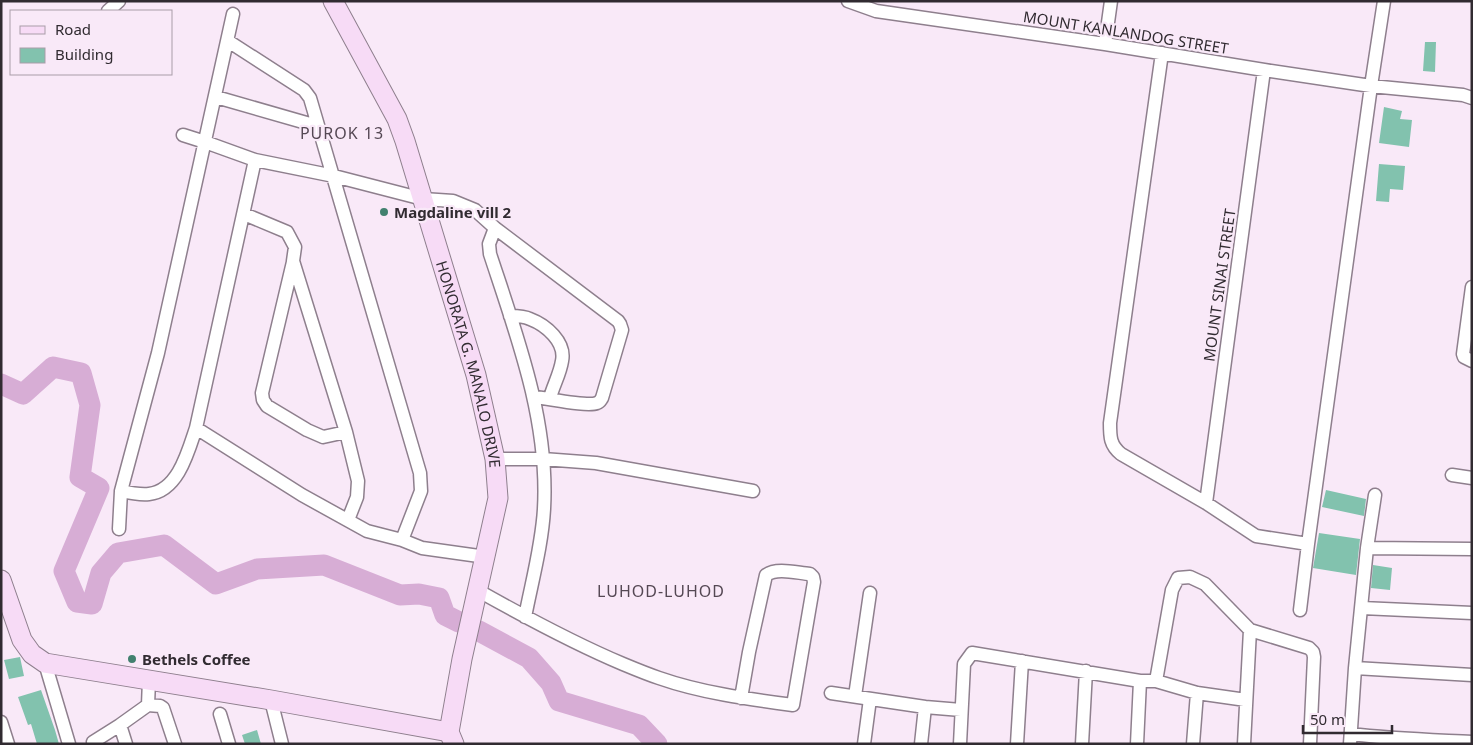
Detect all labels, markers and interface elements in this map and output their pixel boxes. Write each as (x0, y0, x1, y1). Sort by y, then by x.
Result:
street label: MOUNT KANLANDOG STREET (1022, 6, 1231, 58)
legend (10, 10, 172, 75)
text: Road (55, 19, 91, 39)
text: Building (55, 44, 113, 64)
district label: PUROK 13 (300, 122, 384, 144)
place label: Magdaline vill 2 (394, 202, 512, 222)
marker: Magdaline vill 2 (378, 206, 390, 218)
street label: MOUNT SINAI STREET (1198, 207, 1240, 363)
street label: HONORATA G. MANALO DRIVE (432, 258, 506, 468)
district label: LUHOD-LUHOD (597, 580, 725, 602)
place label: Bethels Coffee (142, 649, 251, 669)
marker: Bethels Coffee (126, 653, 138, 665)
scale bar (1303, 702, 1392, 734)
text: 50 m (1310, 709, 1345, 729)

